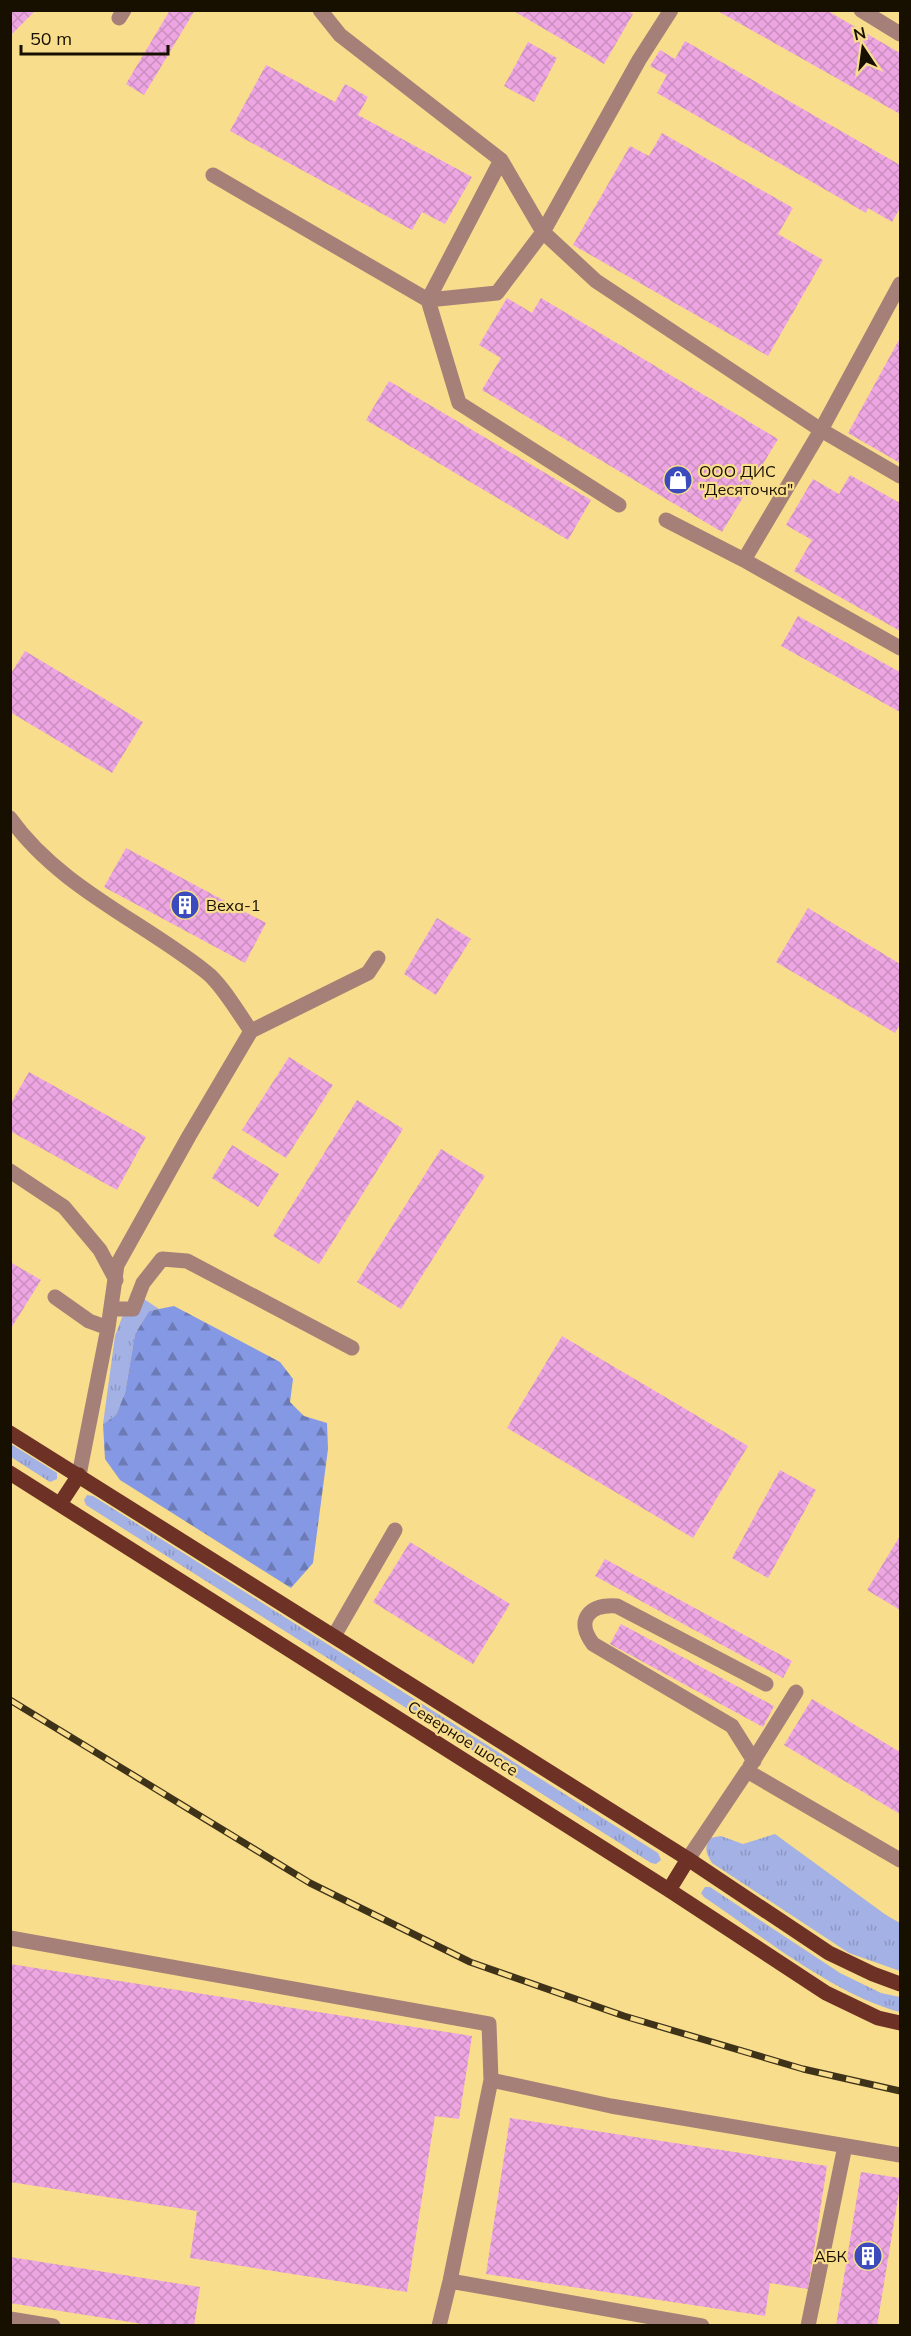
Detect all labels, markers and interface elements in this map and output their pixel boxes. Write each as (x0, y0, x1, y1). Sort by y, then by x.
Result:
scale bar (21, 18, 168, 56)
north arrow (833, 18, 893, 78)
text: N (851, 22, 868, 44)
text: 50 m (30, 27, 72, 50)
place label: ООО ДИС "Десяточка" (699, 461, 793, 499)
shop icon: ООО ДИС "Десяточка" (662, 464, 694, 496)
building icon: Веха-1 (169, 889, 201, 921)
place label: Веха-1 (206, 895, 260, 915)
street label: Северное шоссе (404, 1696, 522, 1780)
building icon: АБК (852, 2240, 884, 2272)
place label: АБК (814, 2246, 847, 2266)

